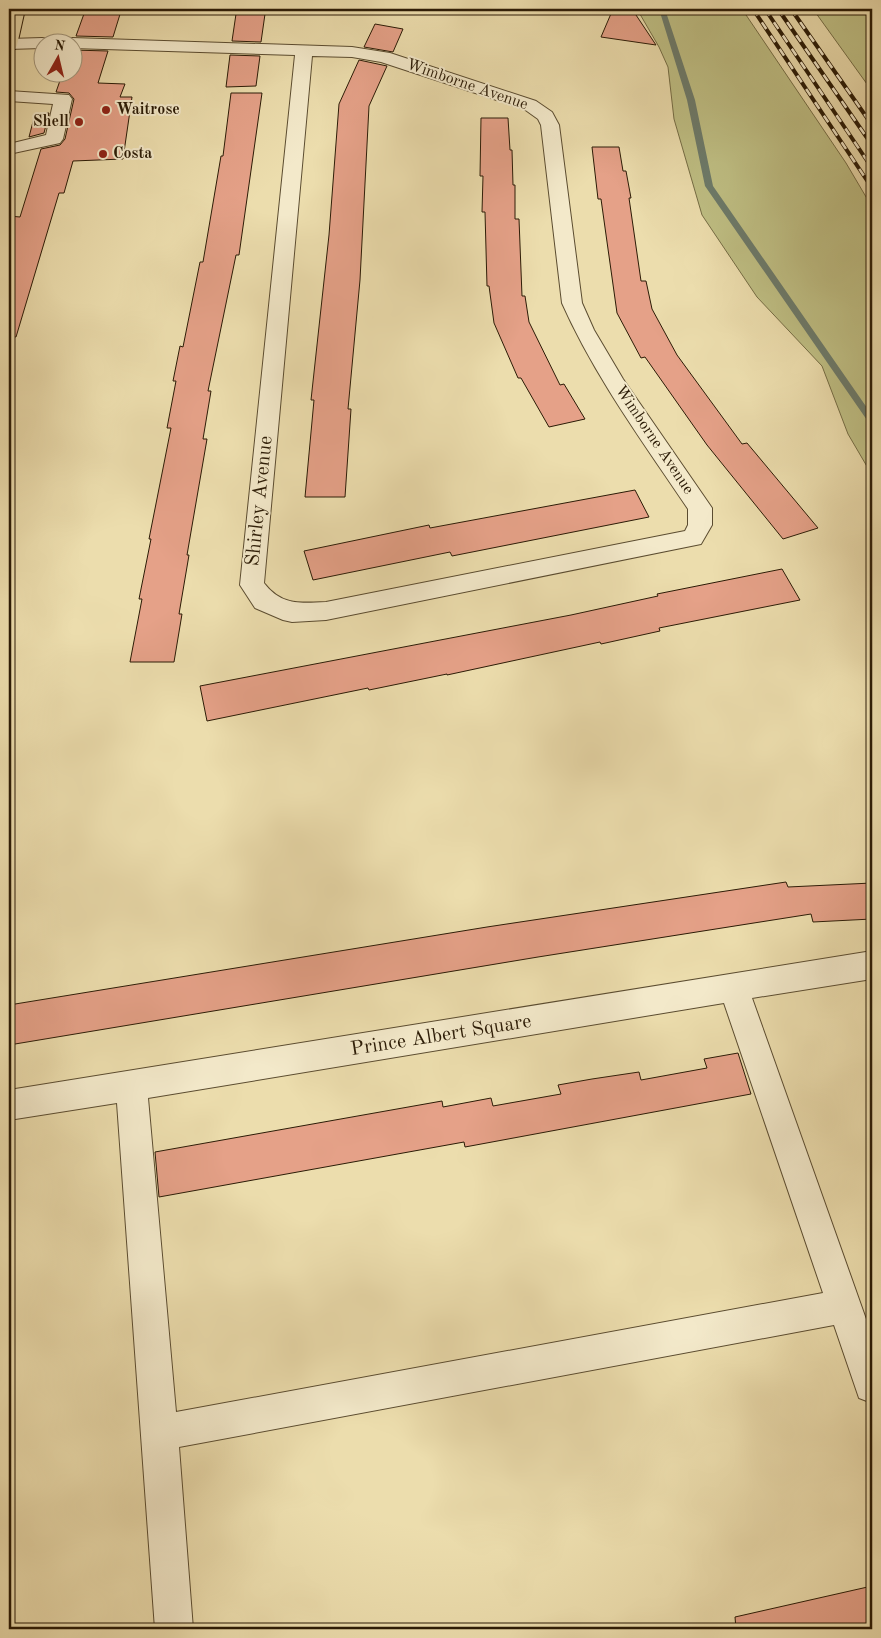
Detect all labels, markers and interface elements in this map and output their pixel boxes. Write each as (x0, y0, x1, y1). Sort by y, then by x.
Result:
north arrow (32, 32, 82, 82)
text: N (53, 38, 66, 54)
street label: Wimborne Avenue (404, 57, 530, 113)
place label: Waitrose (116, 102, 180, 118)
marker: Waitrose (100, 104, 112, 116)
place label: Shell (33, 114, 69, 130)
marker: Shell (73, 116, 85, 128)
place label: Costa (113, 146, 152, 162)
marker: Costa (97, 148, 109, 160)
street label: Wimborne Avenue (612, 383, 696, 497)
street label: Shirley Avenue (243, 435, 277, 567)
street label: Prince Albert Square (349, 1012, 533, 1060)

